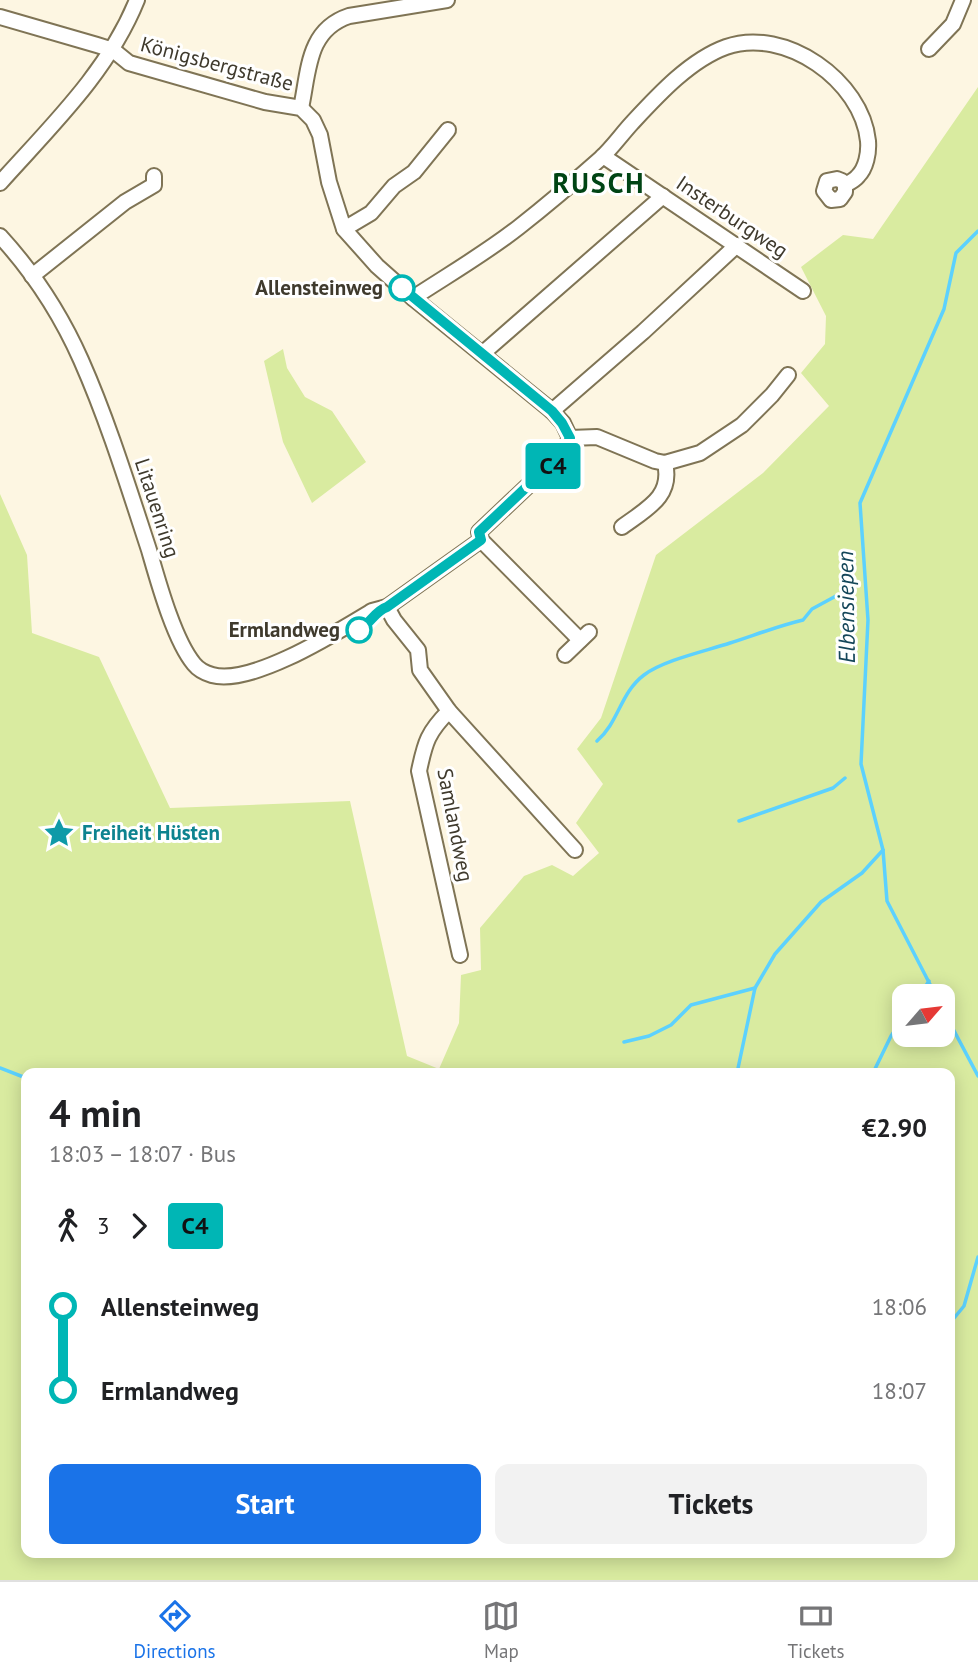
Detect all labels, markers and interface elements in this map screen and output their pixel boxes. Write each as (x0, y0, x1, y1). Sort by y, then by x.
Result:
street label: Königsbergstraße (138, 30, 297, 97)
district label: RUSCH (552, 164, 646, 201)
street label: Insterburgweg (671, 169, 793, 264)
place label: Allensteinweg (255, 274, 383, 301)
marker: Allensteinweg (389, 275, 415, 301)
line badge: C4 (522, 443, 584, 489)
text: C4 (539, 450, 567, 481)
street label: Litauenring (129, 455, 186, 561)
water label: Elbensiepen (830, 550, 861, 664)
place label: Ermlandweg (229, 616, 340, 643)
marker: Ermlandweg (346, 617, 372, 643)
street label: Samlandweg (431, 766, 480, 884)
place icon: Freiheit Hüsten (42, 816, 76, 850)
place label: Freiheit Hüsten (82, 819, 220, 846)
north arrow (892, 984, 956, 1046)
map controls (892, 984, 955, 1047)
text: 4 min (49, 1088, 142, 1137)
text: €2.90 (862, 1111, 927, 1144)
text: 18:03 – 18:07 · Bus (49, 1139, 236, 1168)
icon: walk (49, 1207, 87, 1245)
icon: forward (120, 1207, 158, 1245)
text: C4 (182, 1210, 209, 1241)
text: 3 (97, 1211, 110, 1240)
text: Allensteinweg (101, 1290, 259, 1323)
text: 18:06 (872, 1292, 927, 1321)
text: Ermlandweg (101, 1374, 239, 1407)
text: 18:07 (872, 1376, 927, 1405)
button: Start (49, 1464, 481, 1544)
button: Tickets (495, 1464, 927, 1544)
tab: Directions (133, 1597, 216, 1663)
tab: Map (482, 1597, 520, 1663)
tab: Tickets (787, 1597, 845, 1663)

